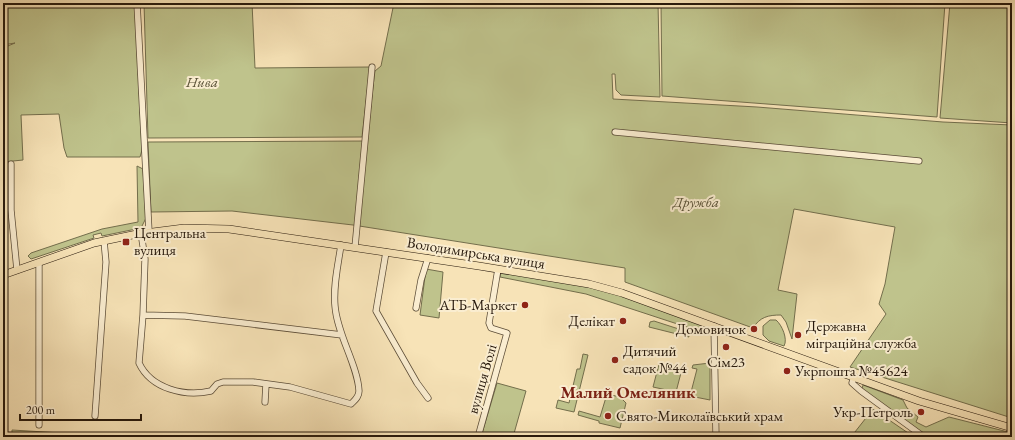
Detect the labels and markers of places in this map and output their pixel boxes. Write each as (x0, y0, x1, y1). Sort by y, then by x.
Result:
place label: Центральна вулиця (134, 223, 206, 259)
marker: Центральна вулиця (121, 237, 131, 247)
place label: АТБ-Маркет (438, 295, 517, 314)
marker: АТБ-Маркет (520, 300, 530, 310)
place label: Делікат (569, 311, 615, 330)
marker: Делікат (618, 316, 628, 326)
place label: Державна міграційна служба (806, 316, 917, 352)
place label: Домовичок (676, 319, 746, 338)
marker: Домовичок (749, 324, 759, 334)
marker: Державна міграційна служба (793, 330, 803, 340)
place label: Дитячий садок №44 (623, 341, 687, 377)
marker: Сім23 (721, 342, 731, 352)
place label: Сім23 (707, 352, 745, 371)
marker: Дитячий садок №44 (610, 355, 620, 365)
place label: Укрпошта №45624 (794, 361, 908, 380)
marker: Укрпошта №45624 (782, 366, 792, 376)
place label: Укр-Петроль (832, 402, 913, 421)
place label: Свято-Миколаївський храм (616, 406, 784, 425)
marker: Укр-Петроль (916, 407, 926, 417)
marker: Свято-Миколаївський храм (603, 411, 613, 421)

